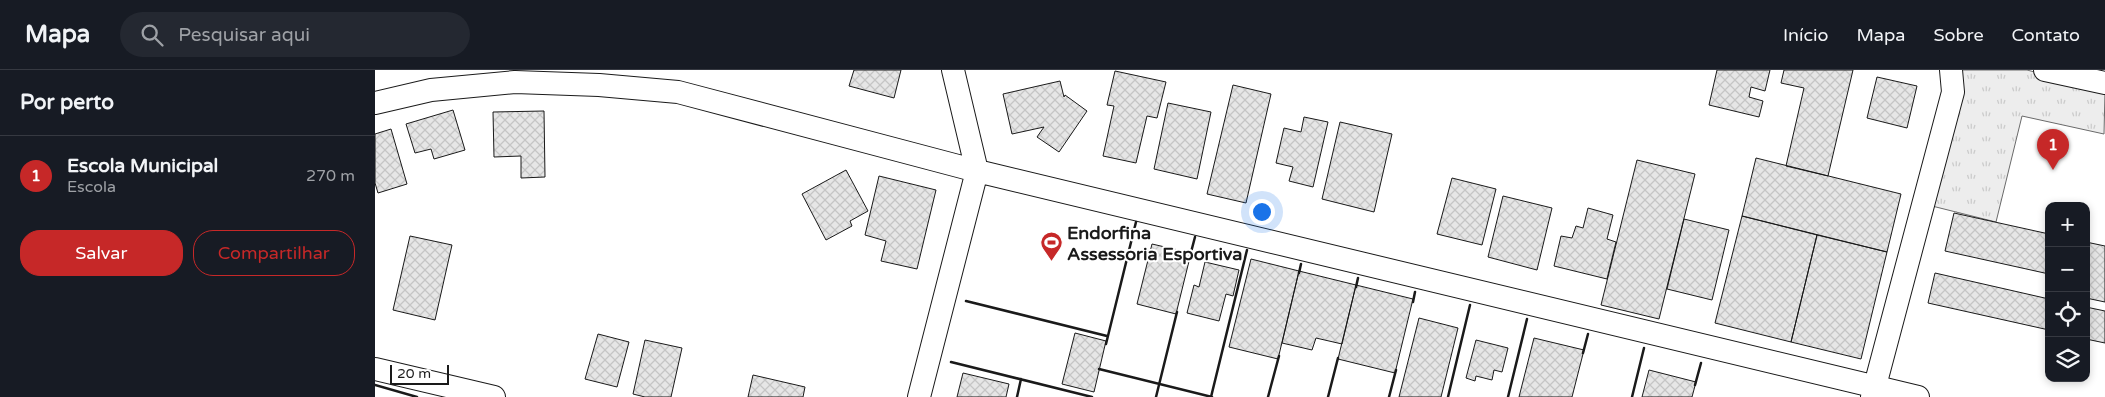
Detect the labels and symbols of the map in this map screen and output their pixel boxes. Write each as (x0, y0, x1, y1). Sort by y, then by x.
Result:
pin: 1 (2037, 129, 2069, 170)
your location (1249, 199, 1275, 225)
place label: Endorfina Assessoria Esportiva (1067, 222, 1242, 265)
sports icon: Endorfina Assessoria Esportiva (1039, 231, 1063, 262)
scale bar (390, 362, 449, 385)

